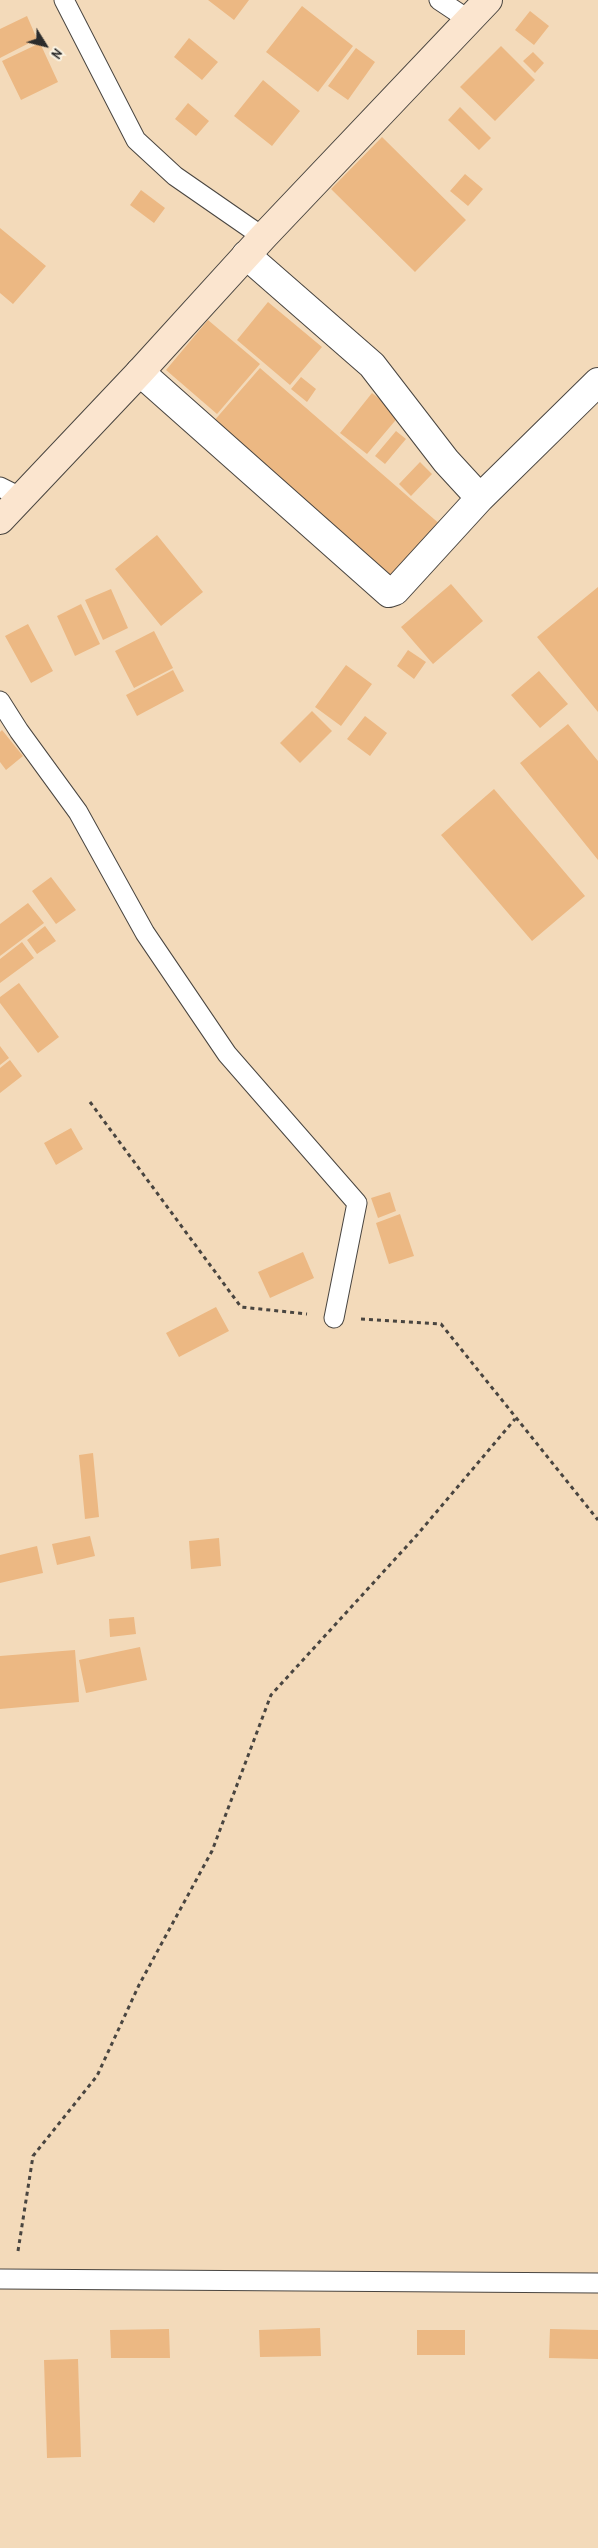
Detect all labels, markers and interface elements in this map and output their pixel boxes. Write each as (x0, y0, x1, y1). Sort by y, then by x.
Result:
north arrow (20, 20, 70, 70)
text: N (48, 46, 67, 63)

